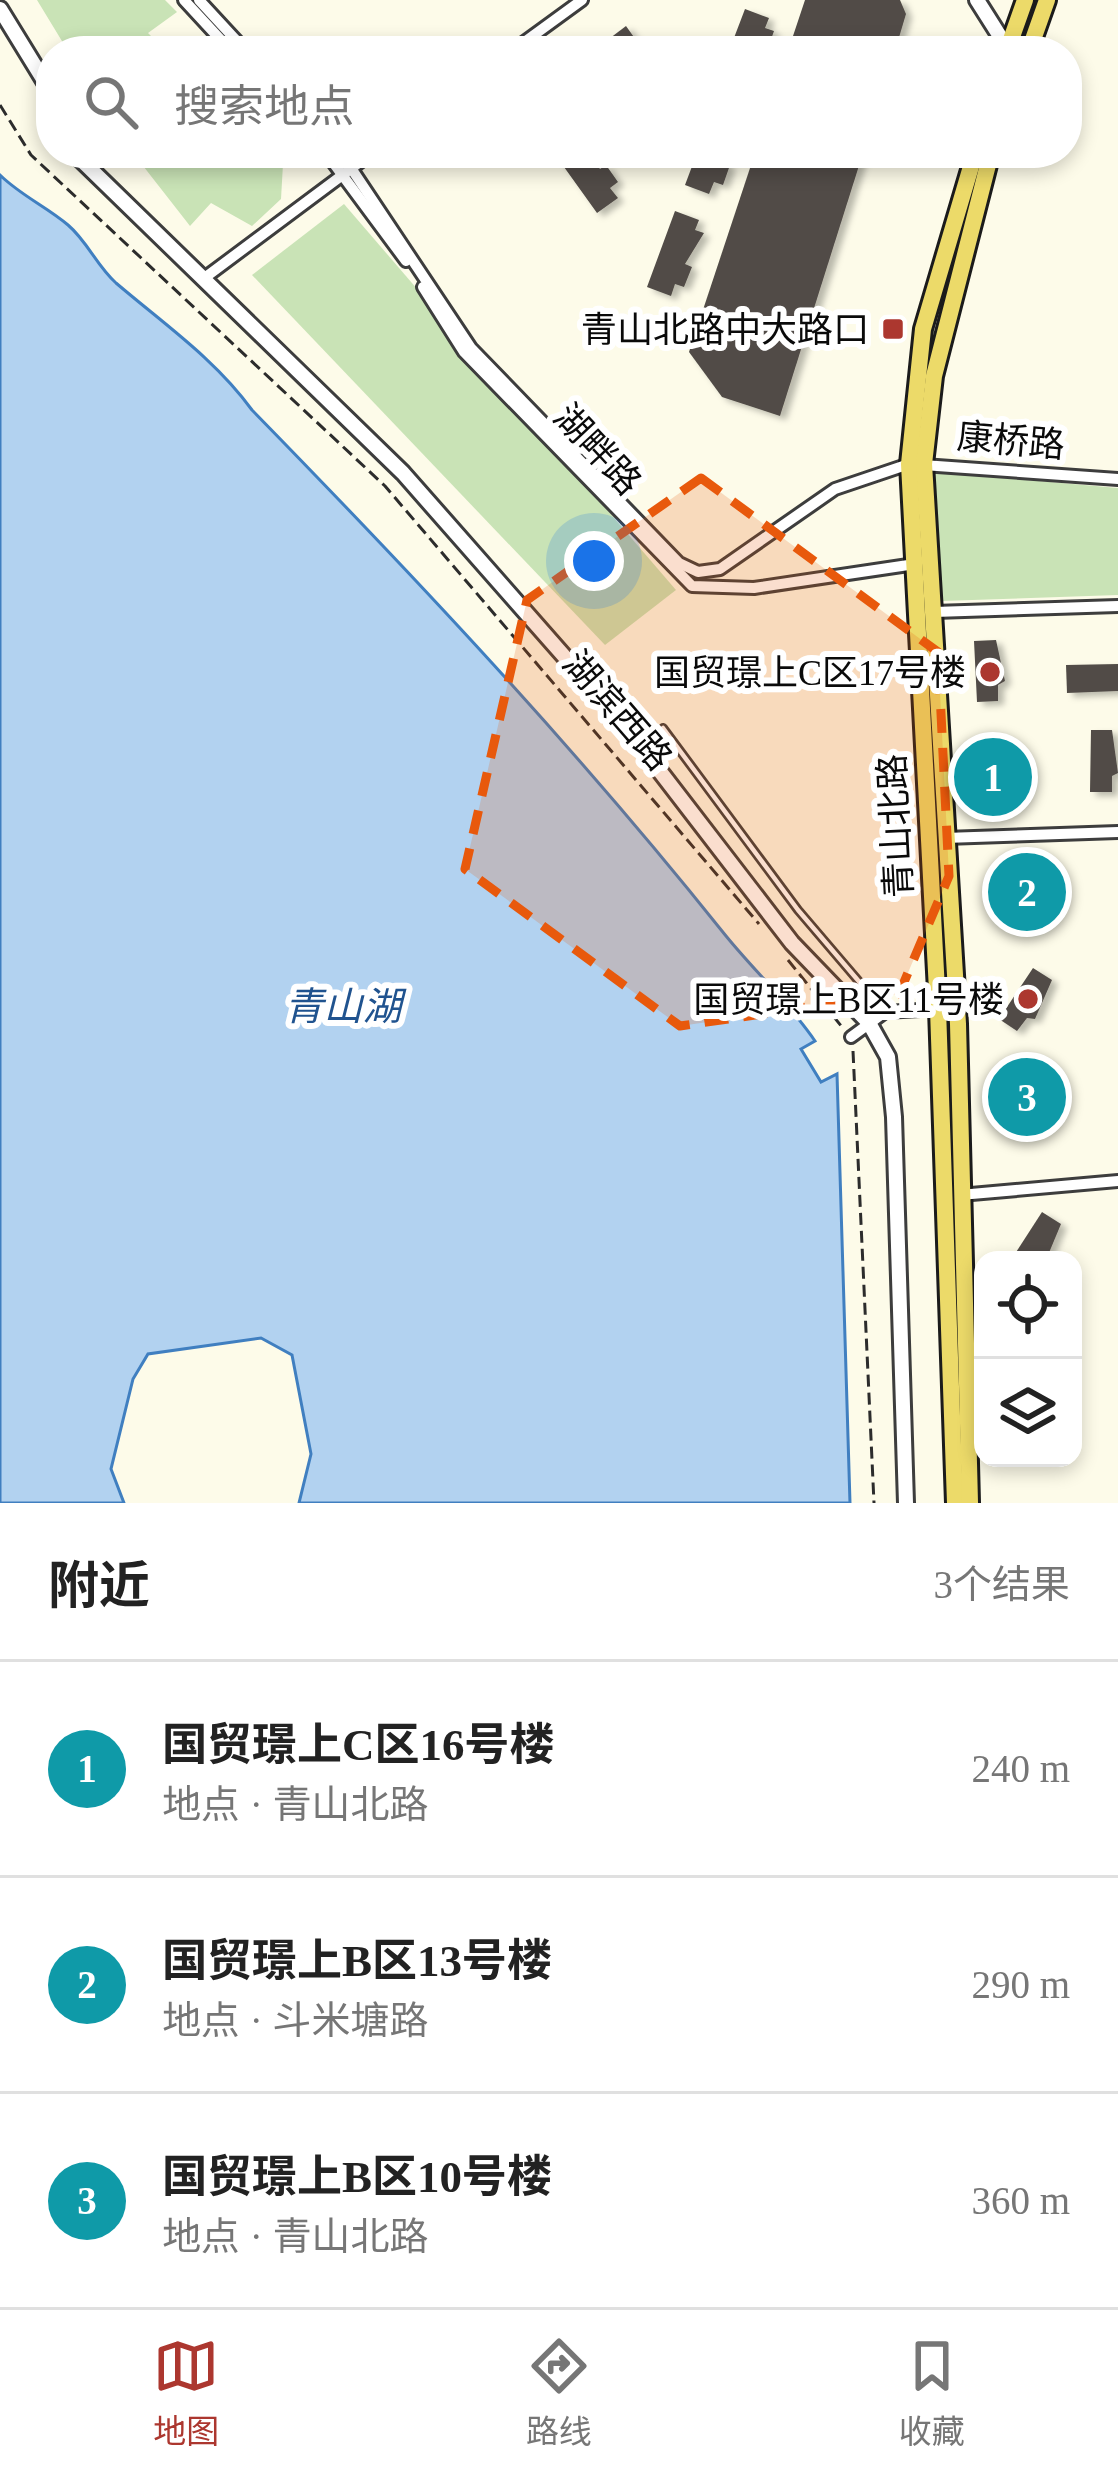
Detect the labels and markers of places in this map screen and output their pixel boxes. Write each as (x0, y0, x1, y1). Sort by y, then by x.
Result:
place label: 青山北路中大路口 (581, 310, 869, 350)
marker: 青山北路中大路口 (880, 316, 906, 342)
place label: 国贸璟上C区17号楼 (654, 653, 966, 693)
marker: 国贸璟上C区17号楼 (977, 659, 1003, 685)
pin: 1 (954, 732, 1032, 822)
pin: 2 (988, 847, 1066, 937)
place label: 国贸璟上B区11号楼 (693, 980, 1004, 1020)
marker: 国贸璟上B区11号楼 (1015, 986, 1041, 1012)
pin: 3 (988, 1052, 1066, 1142)

